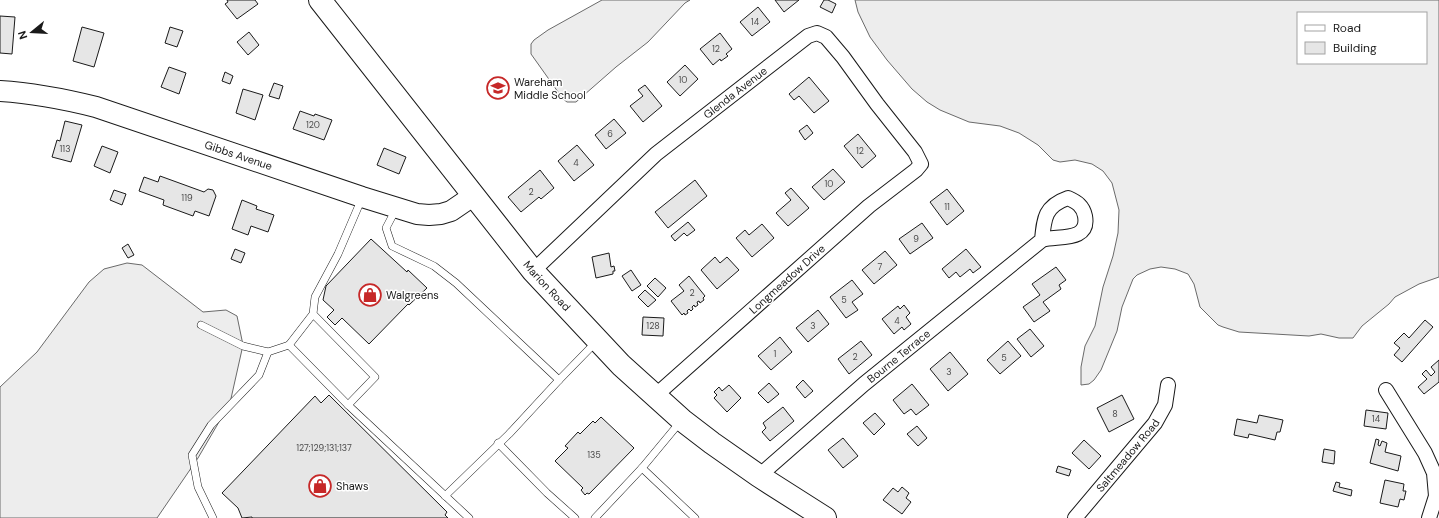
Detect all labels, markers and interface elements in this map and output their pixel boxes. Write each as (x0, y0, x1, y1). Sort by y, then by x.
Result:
north arrow (12, 12, 52, 52)
legend (1297, 12, 1427, 64)
house number: 14 (751, 16, 760, 28)
text: Road (1333, 20, 1361, 36)
text: N (15, 29, 30, 41)
text: Building (1333, 40, 1377, 56)
house number: 12 (712, 43, 720, 55)
street label: Glenda Avenue (701, 64, 770, 122)
house number: 10 (679, 74, 687, 86)
school or university icon: Wareham Middle School (485, 75, 511, 101)
place label: Wareham Middle School (514, 75, 586, 102)
house number: 120 (306, 119, 320, 131)
house number: 6 (607, 128, 613, 140)
street label: Gibbs Avenue (203, 137, 274, 173)
house number: 113 (60, 143, 70, 155)
house number: 12 (856, 145, 864, 157)
house number: 4 (573, 157, 579, 169)
house number: 10 (825, 178, 833, 190)
house number: 2 (528, 186, 534, 198)
house number: 119 (181, 192, 193, 204)
house number: 11 (944, 201, 950, 213)
house number: 9 (913, 233, 919, 245)
street label: Longmeadow Drive (746, 241, 828, 317)
street label: Marion Road (520, 258, 574, 314)
house number: 7 (878, 261, 883, 273)
shop icon: Walgreens (357, 282, 383, 308)
house number: 2 (689, 287, 695, 299)
place label: Walgreens (386, 288, 439, 302)
house number: 5 (841, 294, 847, 306)
house number: 4 (894, 315, 900, 327)
house number: 128 (646, 320, 660, 332)
house number: 3 (810, 320, 816, 332)
street label: Bourne Terrace (864, 326, 933, 386)
house number: 1 (774, 348, 777, 360)
house number: 2 (852, 351, 858, 363)
house number: 5 (1001, 352, 1007, 364)
house number: 3 (946, 366, 952, 378)
house number: 8 (1112, 408, 1118, 420)
house number: 14 (1372, 413, 1381, 425)
street label: Saltmeadow Road (1093, 416, 1163, 495)
house number: 127;129;131;137 (296, 442, 352, 454)
house number: 135 (587, 449, 601, 461)
shop icon: Shaws (307, 473, 333, 499)
place label: Shaws (336, 479, 369, 493)

